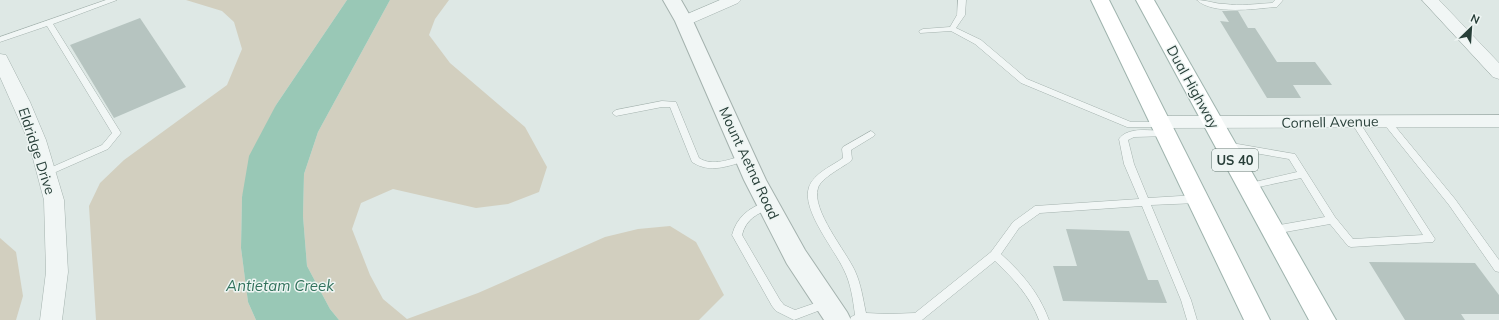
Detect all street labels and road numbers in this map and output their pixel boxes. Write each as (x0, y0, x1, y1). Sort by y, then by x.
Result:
street label: Dual Highway (1163, 42, 1224, 132)
street label: Mount Aetna Road (715, 104, 783, 222)
street label: Eldridge Drive (14, 105, 60, 197)
street label: Cornell Avenue (1281, 112, 1379, 132)
road number: US 40 (1212, 149, 1258, 171)

